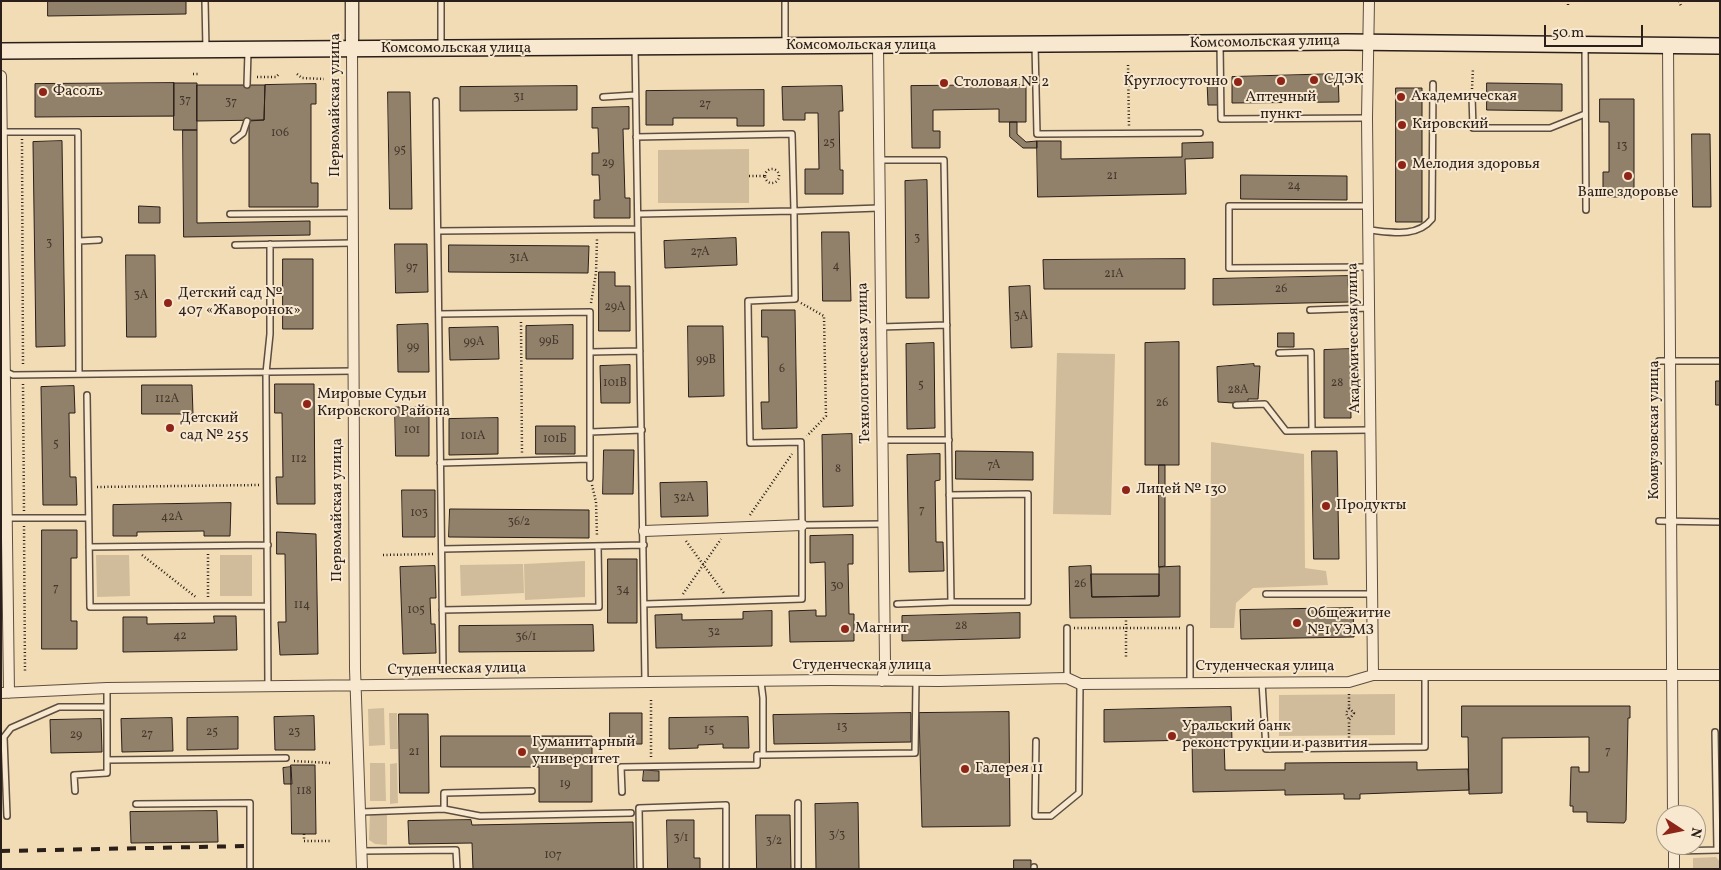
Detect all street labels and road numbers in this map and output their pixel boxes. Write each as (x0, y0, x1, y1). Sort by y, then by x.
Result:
street label: Первомайская улица (327, 33, 345, 177)
street label: Комсомольская улица (1190, 33, 1340, 53)
street label: Комсомольская улица (786, 37, 936, 55)
street label: Комсомольская улица (381, 40, 531, 58)
street label: Академическая улица (1345, 262, 1365, 414)
street label: Технологическая улица (855, 282, 875, 444)
street label: Комвузовская улица (1646, 360, 1664, 500)
street label: Первомайская улица (329, 438, 347, 582)
street label: Студенческая улица (792, 657, 932, 675)
street label: Студенческая улица (1195, 658, 1335, 676)
street label: Студенческая улица (387, 660, 527, 680)

